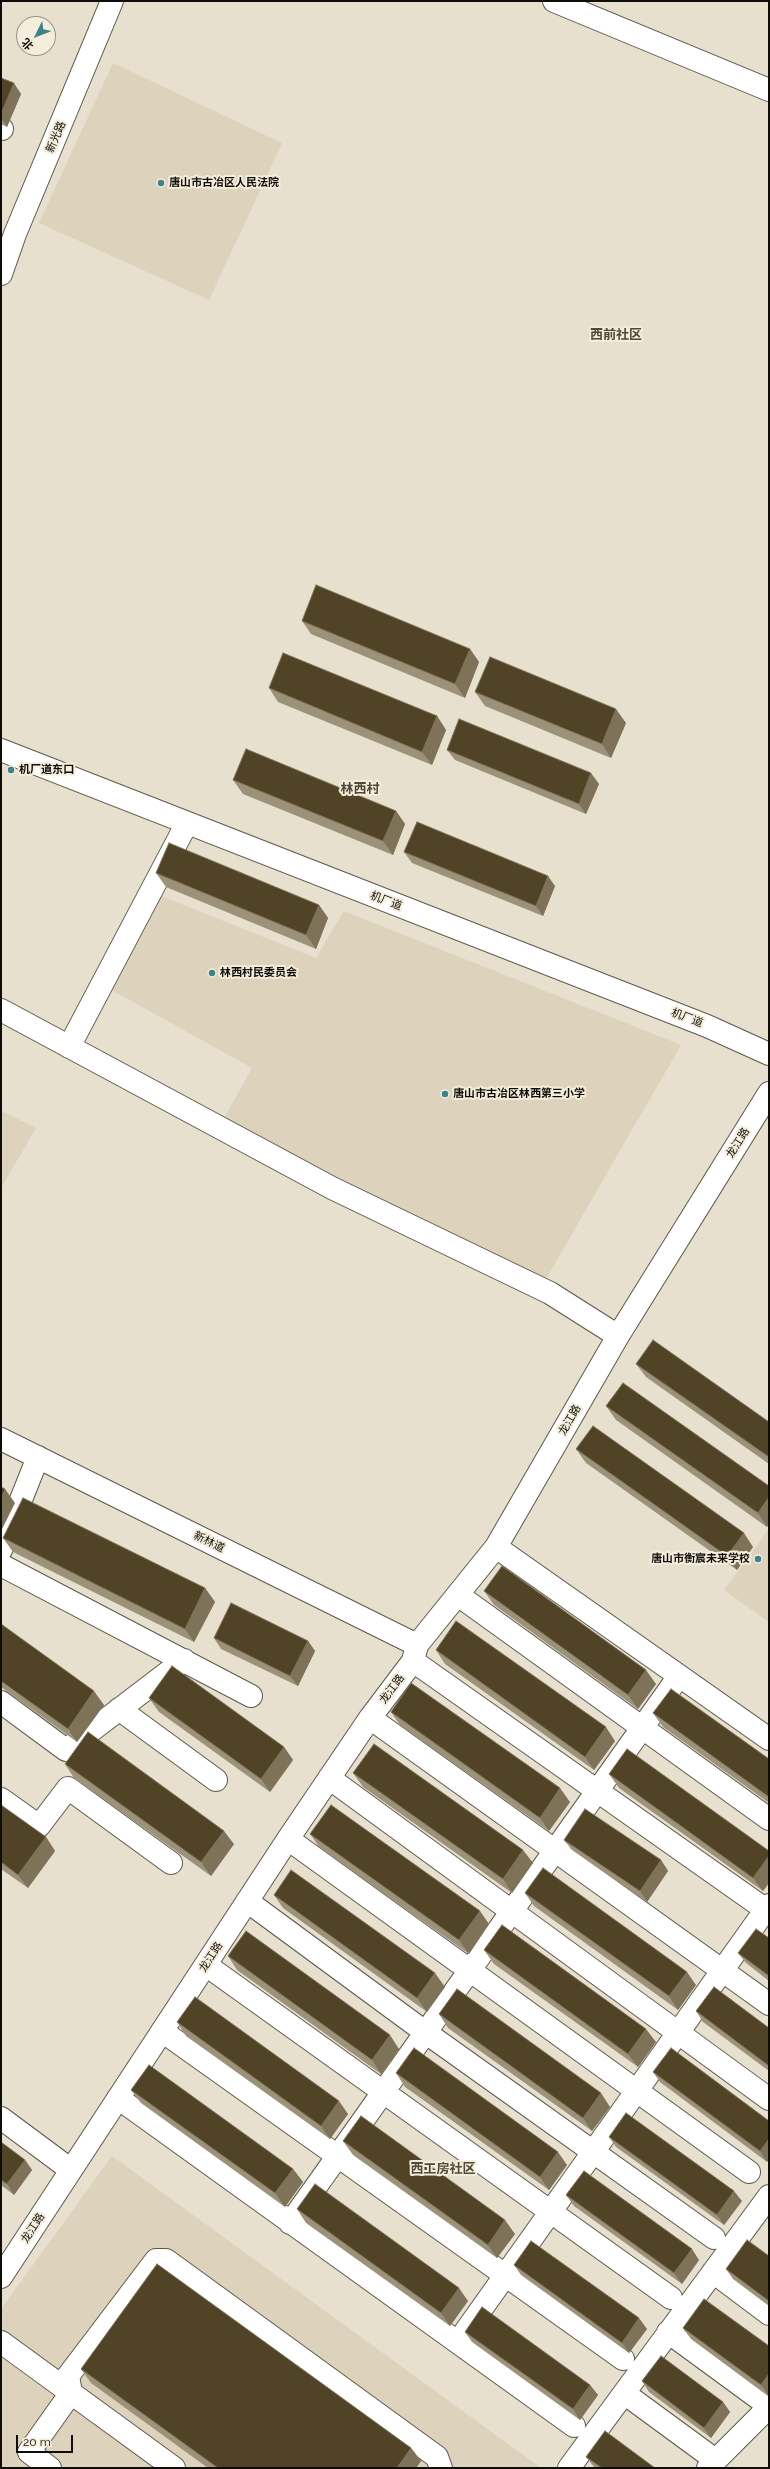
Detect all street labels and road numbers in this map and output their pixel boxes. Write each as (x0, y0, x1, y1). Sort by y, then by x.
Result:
street label: 新光路 (43, 119, 69, 155)
street label: 机厂道 (368, 889, 404, 913)
street label: 机厂道 (669, 1006, 705, 1030)
street label: 龙江路 (724, 1126, 752, 1160)
street label: 龙江路 (556, 1402, 584, 1438)
street label: 新林道 (191, 1529, 227, 1555)
street label: 龙江路 (377, 1672, 407, 1706)
street label: 龙江路 (196, 1940, 226, 1974)
street label: 龙江路 (18, 2211, 48, 2245)

